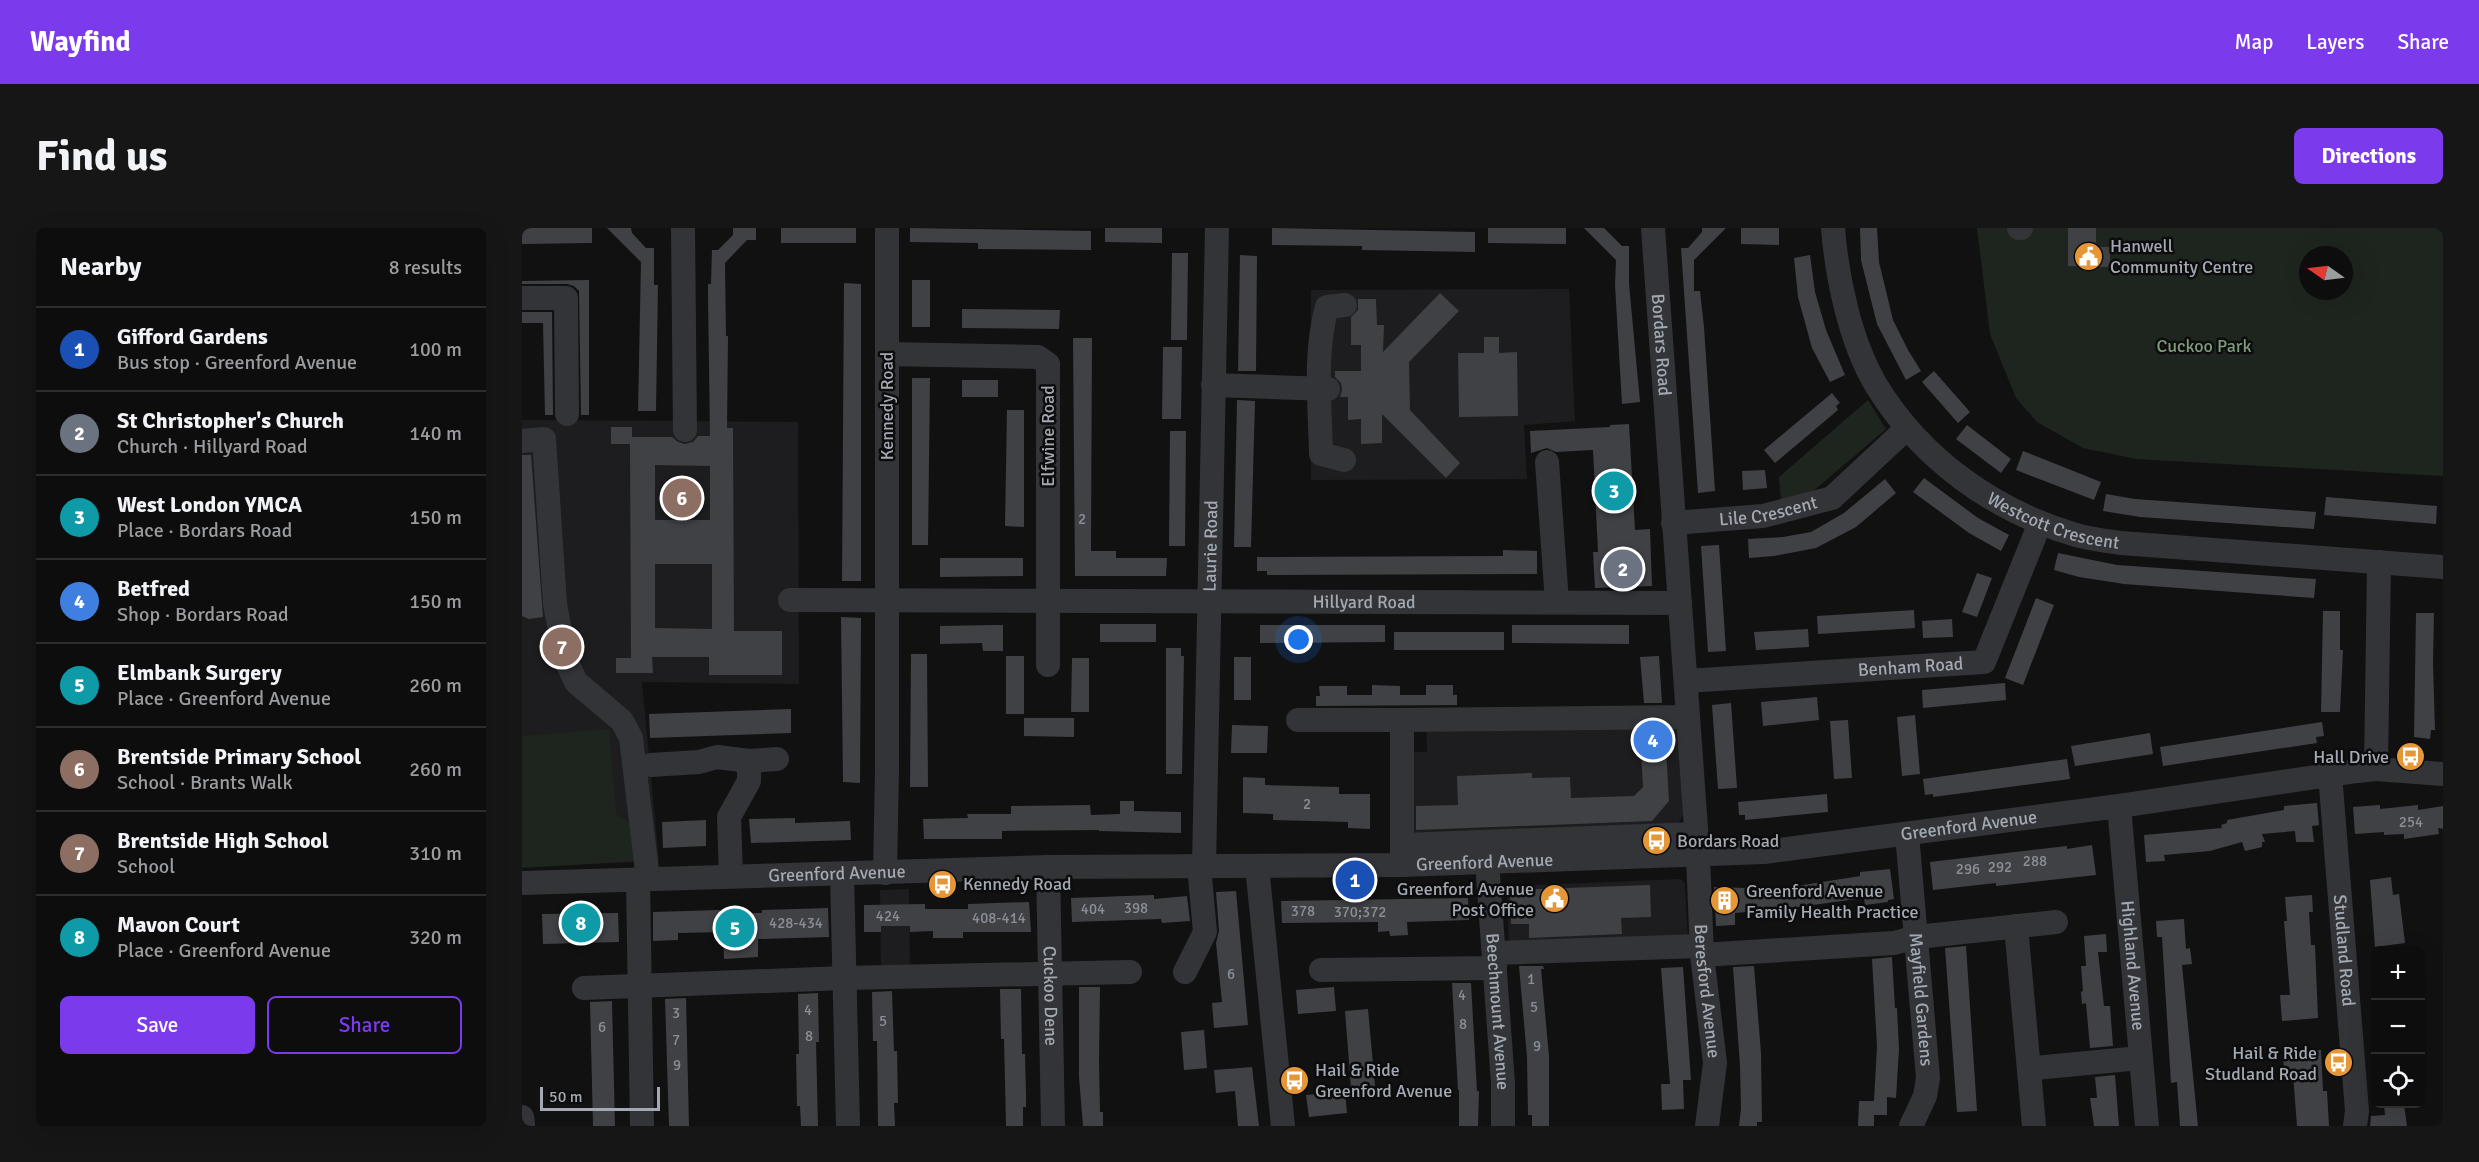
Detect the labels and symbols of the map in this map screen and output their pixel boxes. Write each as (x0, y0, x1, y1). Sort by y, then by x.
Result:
place label: Hanwell Community Centre (2110, 235, 2253, 278)
public building icon: Hanwell Community Centre (2073, 240, 2105, 272)
north arrow (2299, 246, 2353, 300)
street label: Bordars Road (1647, 293, 1676, 397)
park label: Cuckoo Park (2156, 335, 2252, 357)
street label: Kennedy Road (876, 352, 898, 460)
street label: Elfwine Road (1037, 385, 1059, 487)
pin: 3 (1594, 468, 1634, 514)
pin: 6 (662, 476, 702, 520)
street label: Westcott Crescent (1983, 487, 2121, 554)
street label: Lile Crescent (1718, 491, 1820, 530)
street label: Laurie Road (1199, 500, 1222, 592)
house number: 2 (1078, 510, 1086, 528)
pin: 2 (1604, 546, 1642, 592)
street label: Hillyard Road (1312, 591, 1416, 613)
pin: 7 (542, 624, 582, 670)
your location (1284, 625, 1313, 654)
street label: Benham Road (1857, 652, 1964, 681)
pin: 4 (1634, 718, 1672, 762)
bus stop icon: Hall Drive (2394, 741, 2426, 773)
place label: Hall Drive (2313, 746, 2389, 768)
house number: 2 (1303, 795, 1311, 813)
street label: Greenford Avenue (1899, 806, 2038, 845)
house number: 254 (2399, 813, 2423, 831)
bus stop icon: Bordars Road (1640, 825, 1672, 857)
place label: Bordars Road (1677, 830, 1779, 852)
street label: Greenford Avenue (1416, 849, 1554, 875)
house number: 288 (2023, 852, 2047, 870)
pin: 1 (1336, 858, 1374, 902)
house number: 292 (1988, 858, 2012, 876)
street label: Greenford Avenue (768, 860, 906, 887)
house number: 296 (1956, 860, 1980, 878)
bus stop icon: Kennedy Road (926, 868, 958, 900)
place label: Kennedy Road (963, 873, 1072, 895)
place label: Greenford Avenue Post Office (1397, 878, 1534, 921)
place label: Greenford Avenue Family Health Practice (1746, 880, 1919, 923)
public building icon: Greenford Avenue Post Office (1539, 883, 1571, 915)
building icon: Greenford Avenue Family Health Practice (1709, 885, 1741, 917)
street label: Studland Road (2329, 894, 2360, 1007)
house number: 398 (1124, 899, 1148, 917)
street label: Highland Avenue (2116, 899, 2150, 1031)
pin: 8 (562, 900, 600, 946)
house number: 404 (1081, 900, 1105, 918)
house number: 378 (1291, 902, 1315, 920)
house number: 370;372 (1334, 903, 1386, 921)
pin: 5 (716, 906, 754, 950)
house number: 424 (876, 907, 900, 925)
house number: 408-414 (972, 909, 1026, 927)
house number: 428-434 (769, 914, 823, 932)
street label: Beresford Avenue (1690, 924, 1725, 1059)
street label: Beechmount Avenue (1481, 932, 1514, 1090)
street label: Mayfield Gardens (1905, 932, 1938, 1067)
street label: Cuckoo Dene (1039, 946, 1062, 1046)
house number: 6 (1227, 965, 1235, 983)
house number: 1 (1527, 970, 1535, 988)
house number: 4 (1458, 986, 1466, 1004)
house number: 5 (1530, 998, 1538, 1016)
house number: 4 (804, 1001, 812, 1019)
house number: 3 (672, 1004, 680, 1022)
house number: 5 (879, 1012, 887, 1030)
house number: 8 (1459, 1015, 1467, 1033)
house number: 6 (598, 1018, 606, 1036)
house number: 8 (805, 1027, 813, 1045)
house number: 7 (672, 1031, 680, 1049)
house number: 9 (1533, 1037, 1541, 1055)
place label: Hail & Ride Studland Road (2205, 1042, 2317, 1085)
bus stop icon: Hail & Ride Studland Road (2322, 1047, 2354, 1079)
house number: 9 (673, 1056, 681, 1074)
place label: Hail & Ride Greenford Avenue (1315, 1059, 1452, 1102)
bus stop icon: Hail & Ride Greenford Avenue (1278, 1064, 1310, 1096)
scale bar (540, 1084, 660, 1112)

